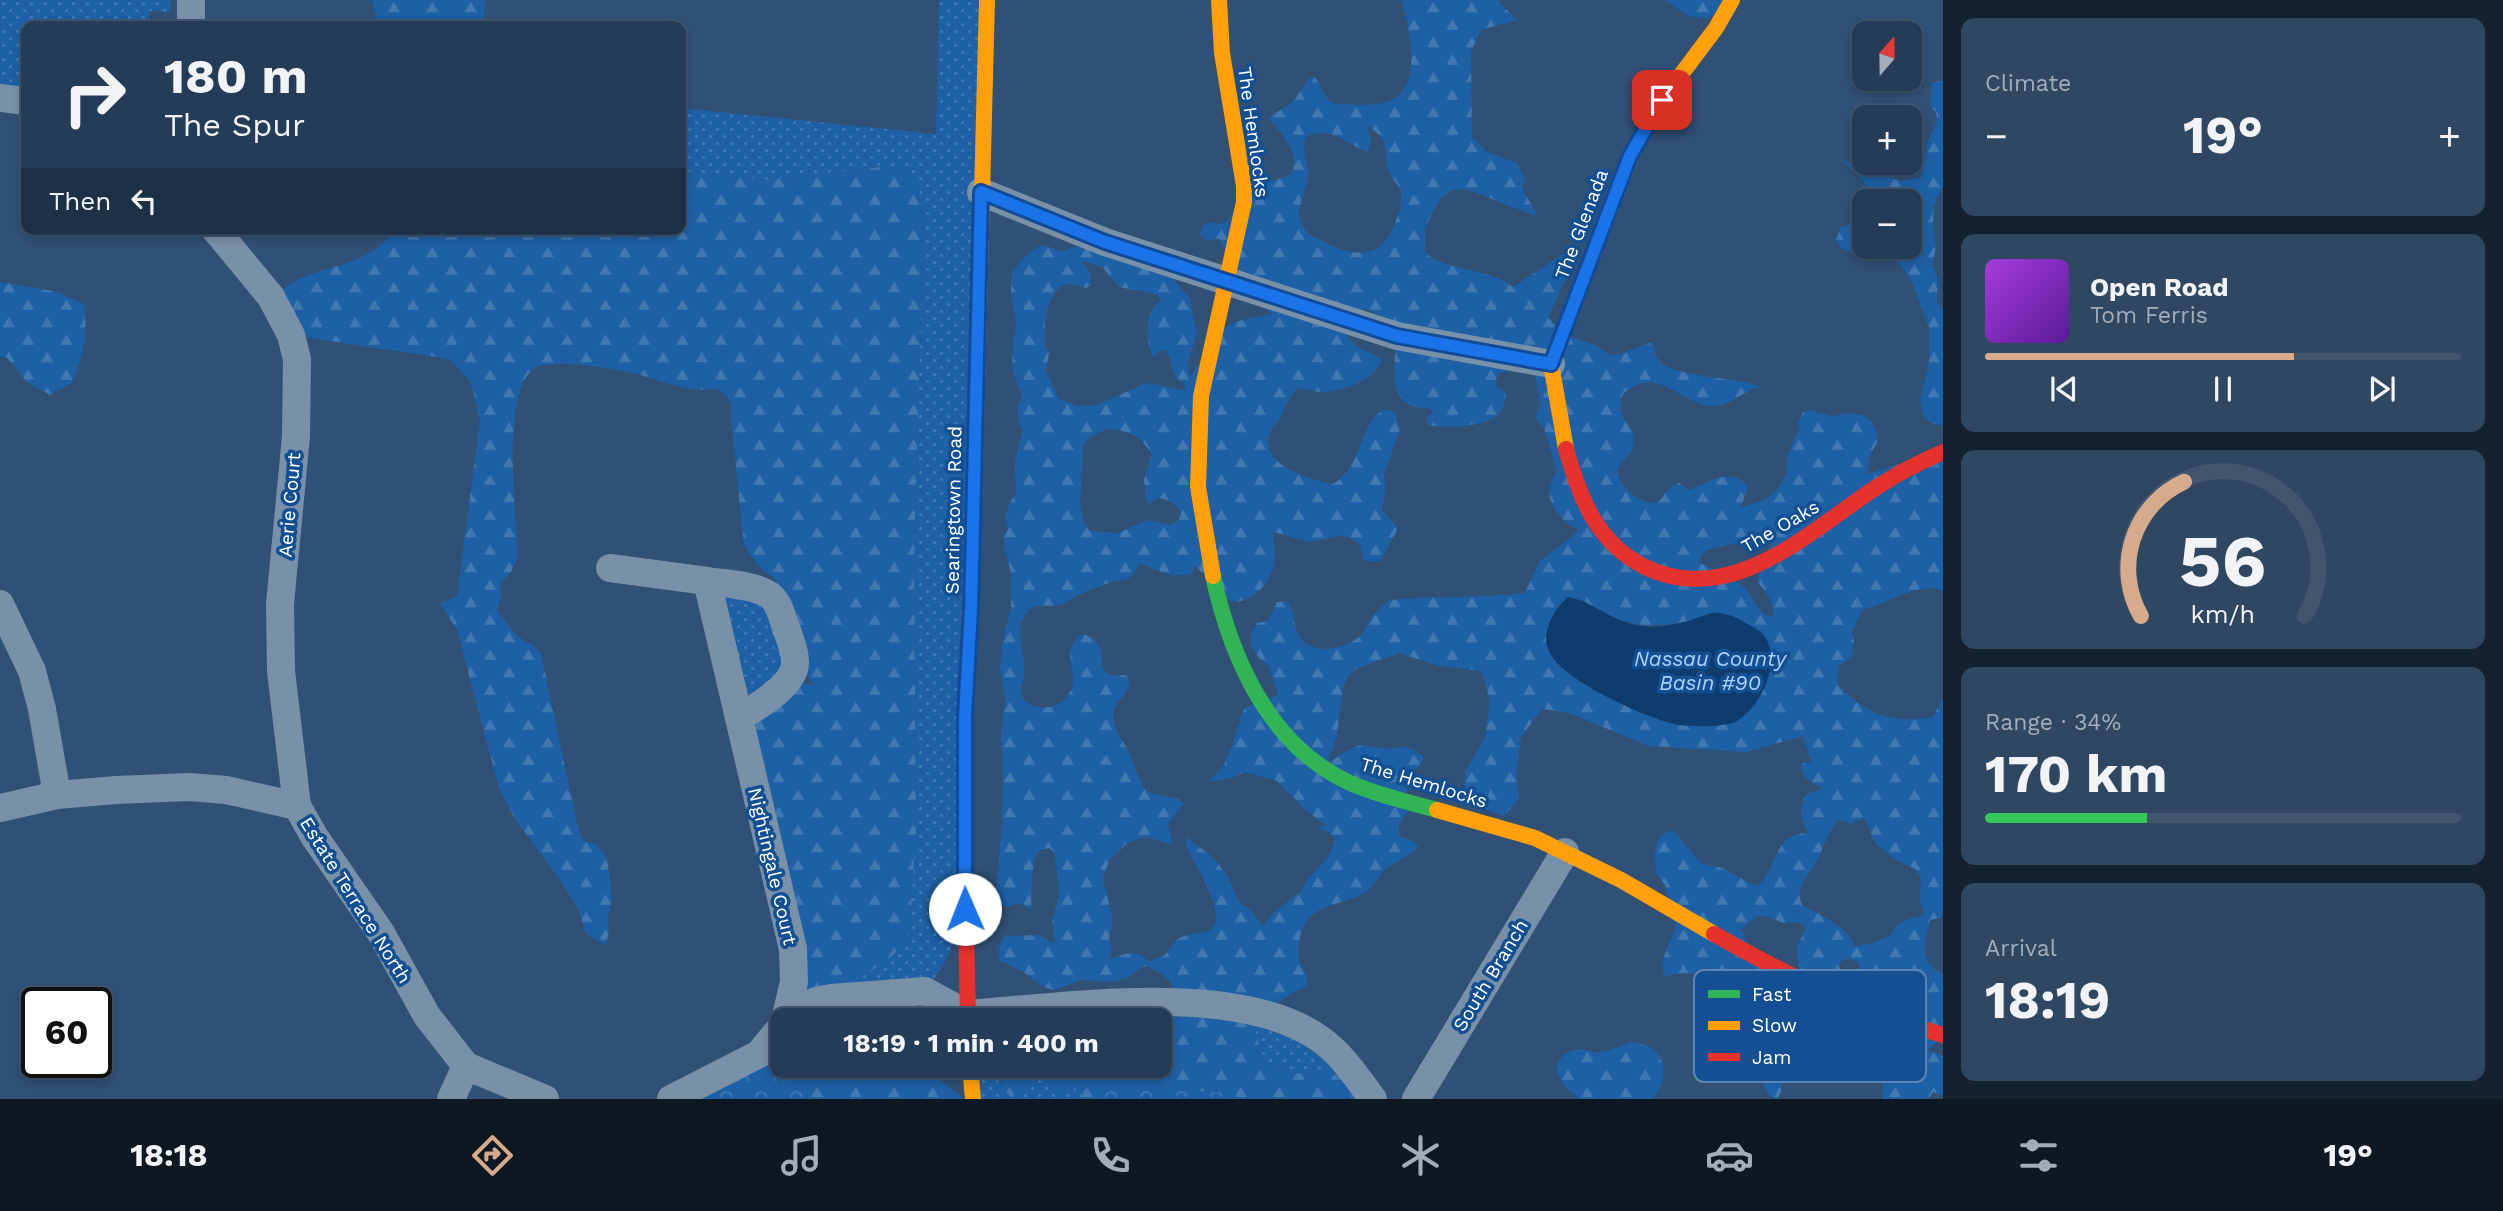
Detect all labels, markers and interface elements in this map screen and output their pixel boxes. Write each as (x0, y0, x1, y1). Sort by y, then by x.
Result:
north arrow (1852, 21, 1922, 91)
map controls (1852, 21, 1922, 259)
text: 180 m (164, 47, 308, 105)
icon: right (49, 49, 140, 140)
street label: The Hemlocks (1233, 65, 1274, 199)
pin (1632, 70, 1692, 130)
text: Climate (1985, 70, 2071, 97)
icon: arrive (1643, 81, 1681, 119)
button: + (1852, 105, 1922, 175)
text: 19° (2183, 105, 2263, 166)
text: The Spur (164, 106, 305, 144)
text: − (1985, 114, 2008, 158)
text: + (2438, 114, 2461, 158)
street label: The Glenada (1550, 166, 1613, 282)
icon: left (125, 182, 163, 220)
text: Then (49, 186, 111, 216)
button: − (1852, 189, 1922, 259)
text: Open Road (2090, 272, 2228, 302)
text: Tom Ferris (2090, 302, 2208, 329)
icon: previous (2045, 370, 2083, 408)
icon: pause (2204, 370, 2242, 408)
icon: next (2363, 370, 2401, 408)
street label: Searingtown Road (941, 426, 966, 594)
street label: Aerie Court (273, 452, 306, 558)
street label: The Oaks (1737, 495, 1823, 558)
text: 56 (2179, 518, 2267, 604)
text: km/h (2191, 599, 2255, 628)
water label: Nassau County Basin #90 (1634, 646, 1787, 695)
text: Range · 34% (1985, 709, 2121, 736)
text: 170 km (1985, 744, 2167, 805)
street label: The Hemlocks (1358, 752, 1490, 813)
street label: Nightingale Court (743, 785, 802, 947)
street label: Estate Terrace North (295, 813, 416, 988)
position arrow (928, 872, 1002, 946)
street label: South Branch (1448, 915, 1533, 1035)
text: Arrival (1985, 935, 2057, 962)
legend (1694, 970, 1926, 1082)
text: 18:19 (1985, 970, 2110, 1031)
text: Fast (1752, 983, 1791, 1006)
speed limit sign: 60 (21, 987, 112, 1078)
text: Slow (1752, 1014, 1797, 1037)
text: 18:19 · 1 min · 400 m (843, 1028, 1099, 1058)
text: Jam (1752, 1046, 1791, 1069)
icon: directions (468, 1131, 517, 1180)
icon: music (777, 1131, 826, 1180)
icon: phone (1086, 1131, 1135, 1180)
icon: climate (1396, 1131, 1445, 1180)
icon: car (1705, 1131, 1754, 1180)
icon: filters (2014, 1131, 2063, 1180)
text: 18:18 (130, 1136, 208, 1174)
text: 19° (2324, 1136, 2373, 1174)

